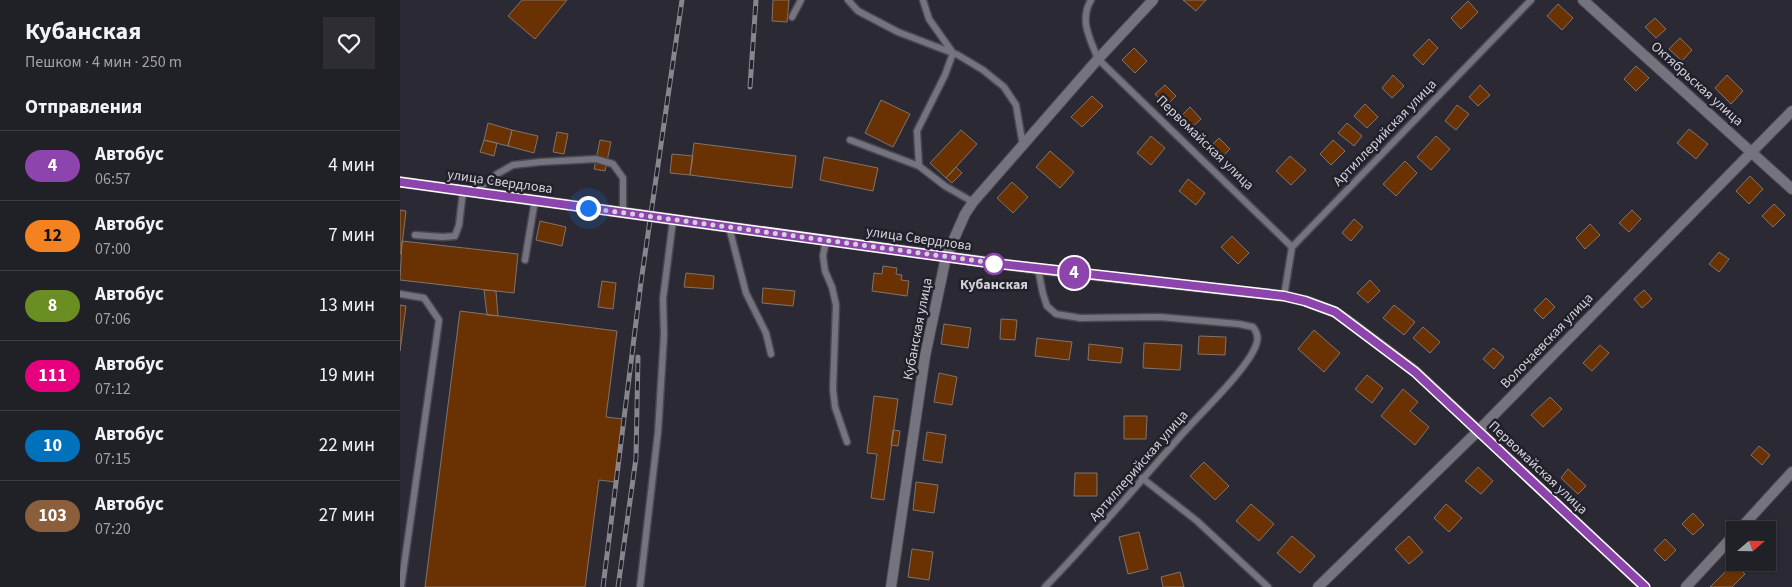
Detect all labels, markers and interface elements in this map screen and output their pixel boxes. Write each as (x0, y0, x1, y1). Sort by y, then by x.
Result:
text: Кубанская (25, 14, 141, 49)
button: heart (323, 17, 375, 69)
street label: Октябрьская улица (1646, 37, 1748, 131)
text: Пешком · 4 мин · 250 m (25, 51, 182, 73)
street label: Артиллерийская улица (1329, 75, 1441, 191)
street label: Первомайская улица (1152, 91, 1258, 195)
text: Отправления (25, 94, 142, 121)
text: Автобус (95, 141, 164, 168)
text: 4 мин (328, 152, 375, 179)
text: 4 (48, 153, 57, 178)
street label: улица Свердлова (446, 165, 554, 199)
text: 06:57 (95, 168, 131, 190)
your location (576, 196, 601, 221)
text: Автобус (95, 211, 164, 238)
text: 7 мин (328, 222, 375, 249)
street label: улица Свердлова (865, 222, 973, 256)
text: 12 (43, 223, 62, 248)
text: 07:00 (95, 238, 131, 260)
marker: Кубанская (983, 253, 1005, 275)
line badge: 4 (1058, 257, 1090, 289)
text: 4 (1069, 260, 1079, 285)
place label: Кубанская (960, 275, 1028, 295)
street label: Кубанская улица (898, 276, 938, 382)
text: Автобус (95, 281, 164, 308)
street label: Волочаевская улица (1496, 289, 1598, 393)
text: 13 мин (319, 292, 375, 319)
text: 8 (48, 293, 57, 318)
text: 07:06 (95, 308, 131, 330)
text: Автобус (95, 351, 164, 378)
text: 19 мин (319, 362, 375, 389)
text: 111 (38, 363, 67, 388)
text: 07:12 (95, 378, 131, 400)
street label: Артиллерийская улица (1085, 406, 1193, 526)
street label: Первомайская улица (1484, 417, 1592, 519)
text: Автобус (95, 421, 164, 448)
text: 22 мин (319, 432, 375, 459)
text: 10 (43, 433, 62, 458)
text: 07:15 (95, 448, 131, 470)
text: Автобус (95, 491, 164, 518)
text: 27 мин (319, 502, 375, 529)
text: 103 (38, 503, 67, 528)
text: 07:20 (95, 518, 131, 540)
north arrow (1726, 521, 1776, 571)
map controls (1726, 521, 1776, 571)

